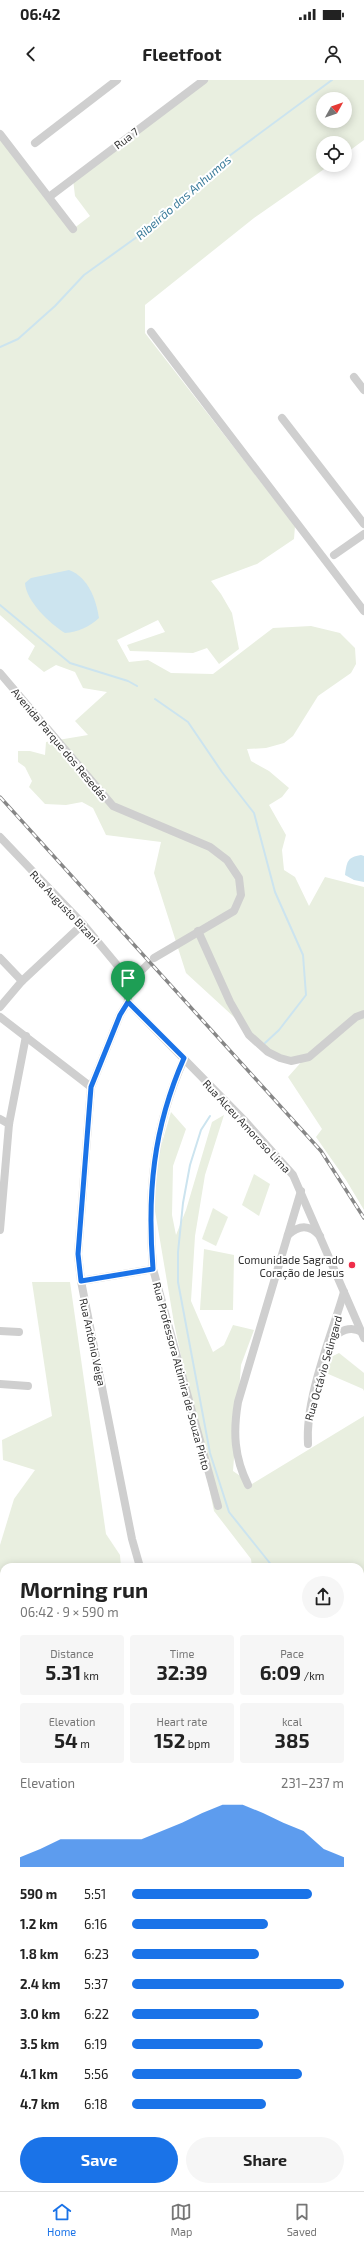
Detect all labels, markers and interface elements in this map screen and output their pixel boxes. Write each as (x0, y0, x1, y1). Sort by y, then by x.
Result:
text: 06:42 (20, 5, 60, 23)
icon: back (20, 43, 42, 65)
text: Fleetfoot (142, 43, 222, 65)
icon: person (322, 43, 344, 65)
north arrow (316, 92, 352, 128)
map controls (316, 92, 352, 172)
street label: Rua 7 (111, 124, 141, 151)
button: locate (316, 136, 352, 172)
water label: Ribeirão das Anhumas (133, 152, 233, 242)
street label: Avenida Parque dos Resedás (9, 685, 111, 803)
street label: Rua Augusto Bizani (28, 868, 102, 946)
pin (111, 961, 145, 1002)
icon: arrive (117, 967, 139, 989)
street label: Rua Alceu Amoroso Lima (200, 1077, 294, 1175)
place label: Comunidade Sagrado Coração de Jesus (238, 1253, 344, 1280)
marker: Comunidade Sagrado Coração de Jesus (347, 1260, 357, 1270)
street label: Rua Professora Altimira de Souza Pinto (151, 1280, 213, 1472)
street label: Rua Antônio Veiga (77, 1297, 109, 1387)
street label: Rua Octávio Selingard (302, 1314, 344, 1422)
text: Morning run (20, 1576, 148, 1602)
button: share (302, 1576, 344, 1618)
text: 06:42 · 9 × 590 m (20, 1604, 119, 1620)
text: Distance (50, 1647, 94, 1660)
text: Time (170, 1647, 194, 1660)
text: Pace (280, 1647, 304, 1660)
text: 5.31 (45, 1660, 81, 1684)
text: 32:39 (156, 1660, 208, 1684)
text: 6:09 (260, 1660, 301, 1684)
text: km (81, 1669, 99, 1682)
text: /km (301, 1669, 324, 1682)
text: Elevation (49, 1715, 95, 1728)
text: Heart rate (157, 1715, 207, 1728)
text: kcal (282, 1715, 302, 1728)
text: 54 (54, 1728, 78, 1752)
text: 152 (154, 1728, 185, 1752)
text: 385 (275, 1728, 309, 1752)
text: m (78, 1737, 90, 1750)
text: bpm (185, 1737, 210, 1750)
text: Elevation (20, 1775, 75, 1791)
text: 231–237 m (281, 1775, 344, 1791)
text: 590 m (20, 1886, 57, 1902)
text: 5:51 (84, 1886, 106, 1902)
text: 1.2 km (20, 1916, 58, 1932)
text: 6:16 (84, 1916, 107, 1932)
text: 1.8 km (20, 1946, 58, 1962)
text: 6:23 (84, 1946, 109, 1962)
text: 2.4 km (20, 1976, 60, 1992)
text: 5:37 (84, 1976, 108, 1992)
text: 3.0 km (20, 2006, 60, 2022)
text: 6:22 (84, 2006, 109, 2022)
text: 3.5 km (20, 2036, 59, 2052)
text: 6:19 (84, 2036, 107, 2052)
text: 4.1 km (20, 2066, 58, 2082)
text: 5:56 (84, 2066, 108, 2082)
text: 4.7 km (20, 2096, 59, 2112)
text: 6:18 (84, 2096, 108, 2112)
button: Save (20, 2137, 178, 2183)
button: Share (186, 2137, 344, 2183)
tab: Home (47, 2201, 76, 2238)
tab: Map (170, 2201, 193, 2238)
tab: Saved (287, 2201, 317, 2238)

